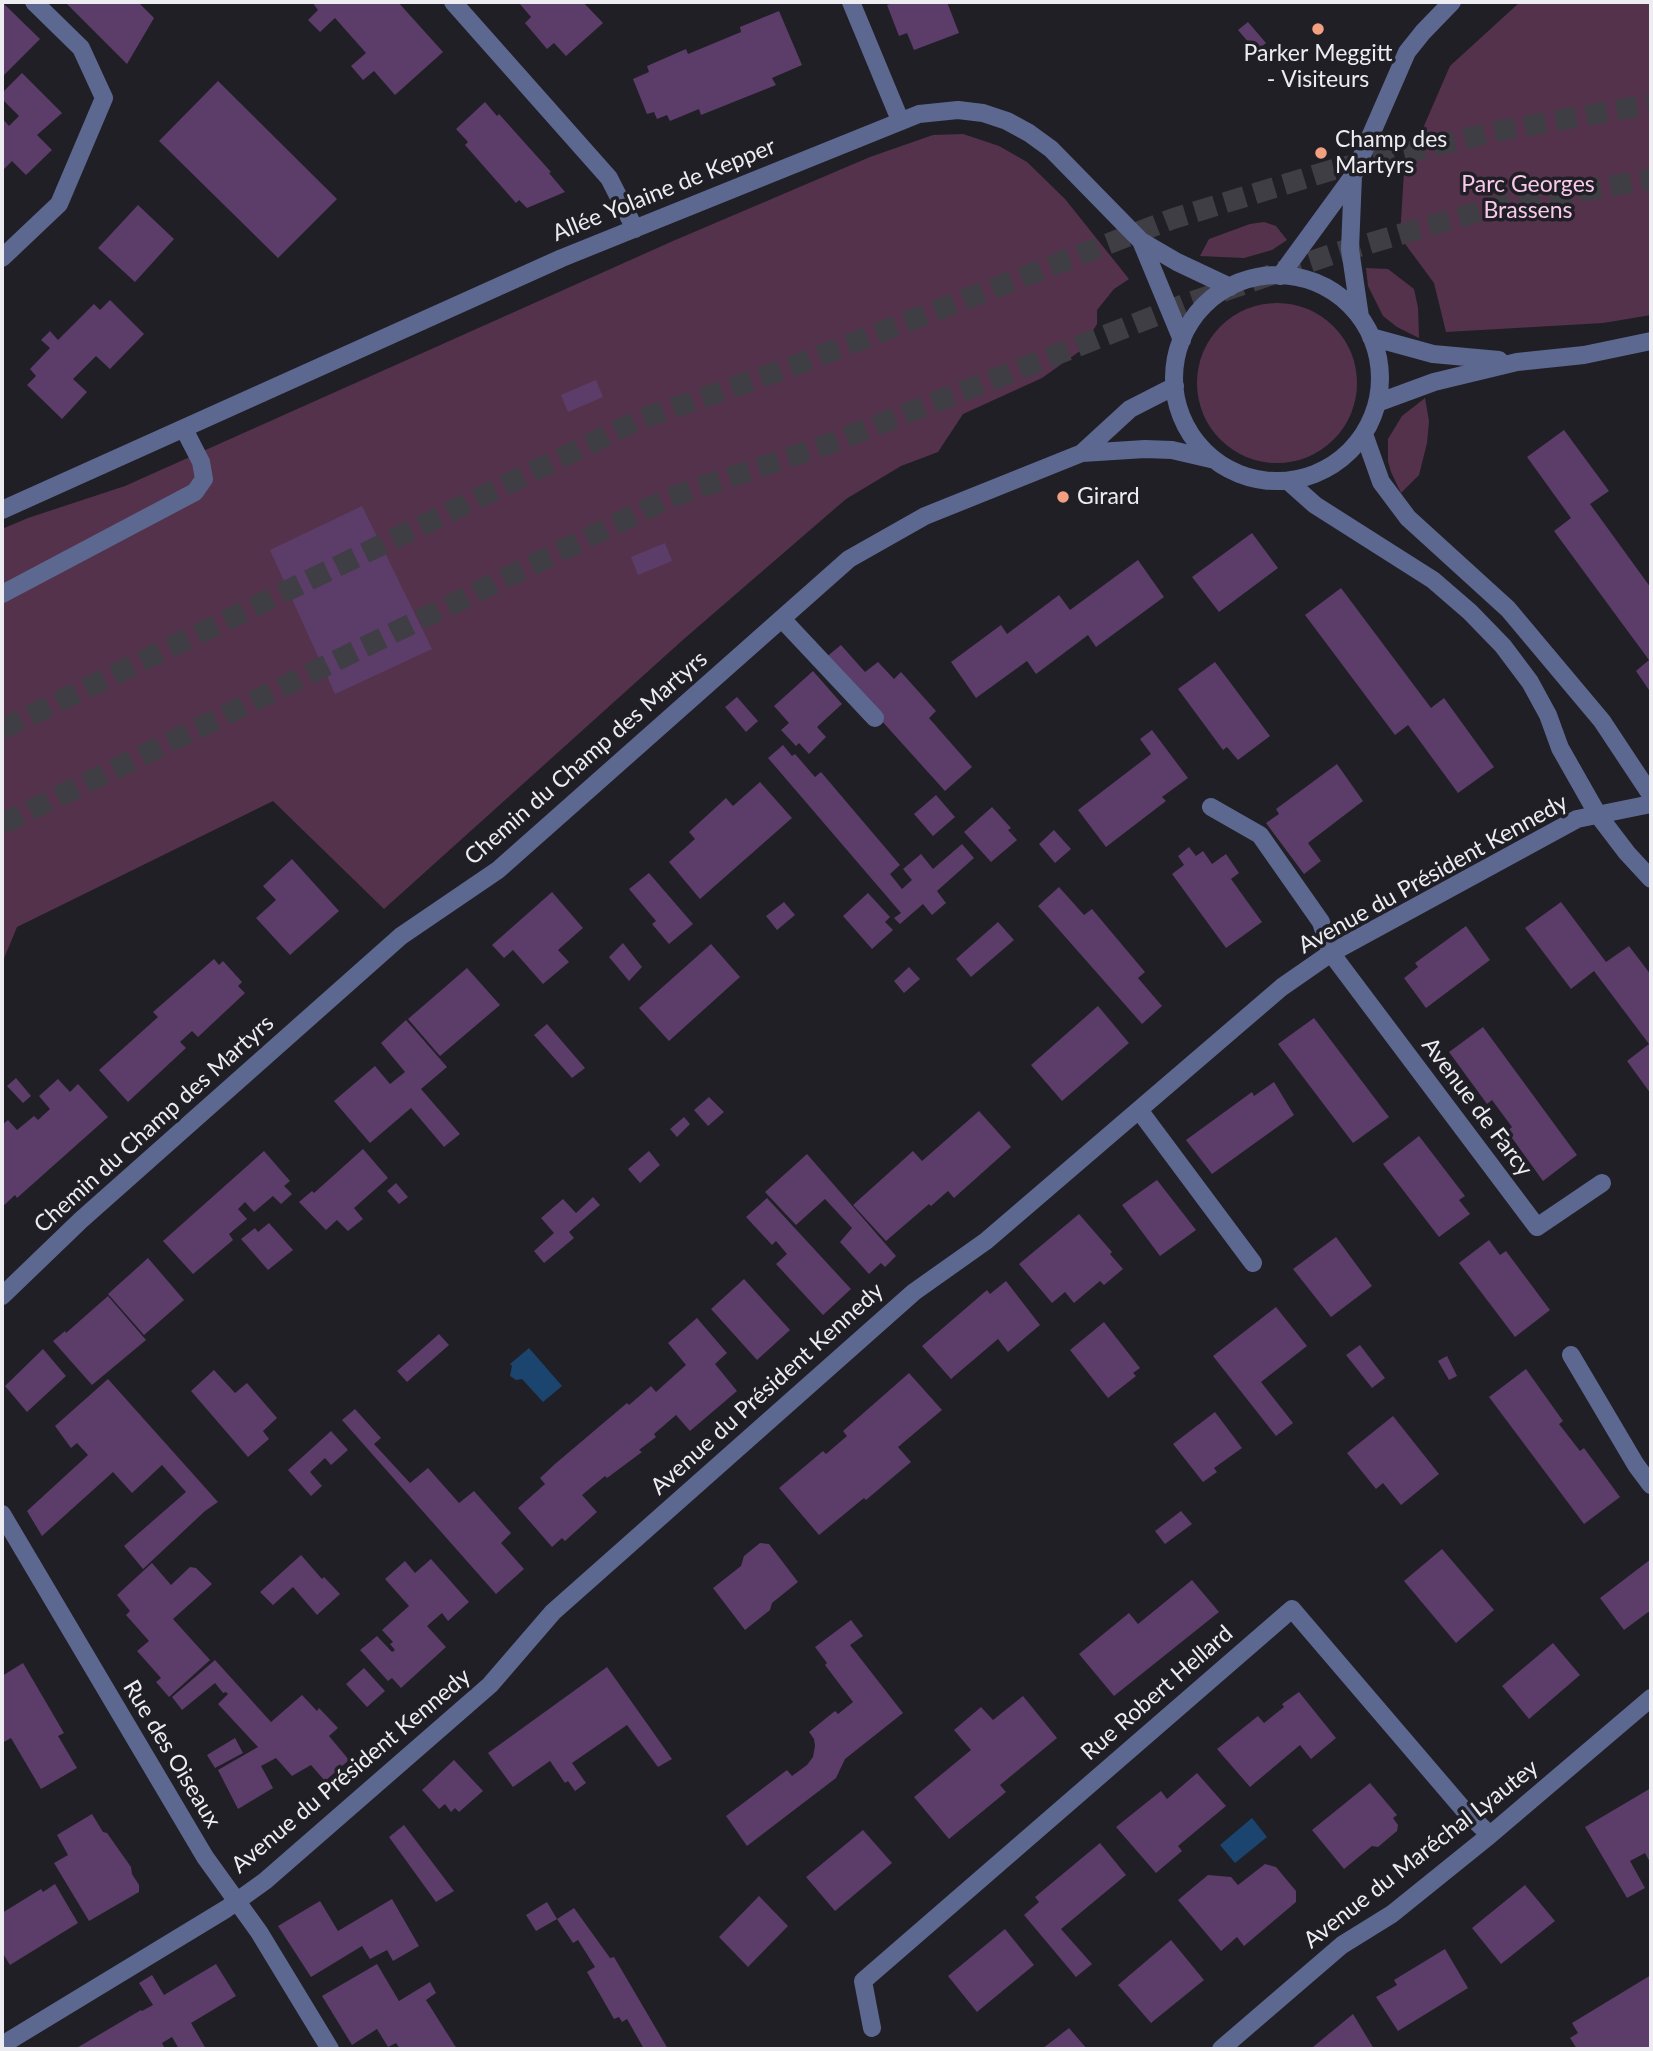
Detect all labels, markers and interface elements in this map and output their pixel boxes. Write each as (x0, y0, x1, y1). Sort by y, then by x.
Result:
marker: Parker Meggitt - Visiteurs (1310, 21, 1326, 37)
place label: Parker Meggitt - Visiteurs (1244, 40, 1392, 94)
place label: Champ des Martyrs (1335, 126, 1447, 180)
street label: Allée Yolaine de Kepper (548, 133, 780, 247)
marker: Champ des Martyrs (1313, 145, 1329, 161)
park label: Parc Georges Brassens (1461, 171, 1595, 225)
place label: Girard (1077, 483, 1140, 511)
marker: Girard (1055, 489, 1071, 505)
street label: Chemin du Champ des Martyrs (459, 645, 713, 871)
street label: Avenue du Président Kennedy (1294, 788, 1572, 960)
street label: Chemin du Champ des Martyrs (29, 1009, 279, 1239)
street label: Avenue de Farcy (1416, 1032, 1538, 1182)
street label: Avenue du Président Kennedy (645, 1277, 889, 1501)
street label: Rue Robert Hellard (1076, 1620, 1238, 1766)
street label: Avenue du Président Kennedy (226, 1663, 476, 1879)
street label: Rue des Oiseaux (117, 1675, 227, 1833)
street label: Avenue du Maréchal Lyautey (1298, 1754, 1544, 1954)

